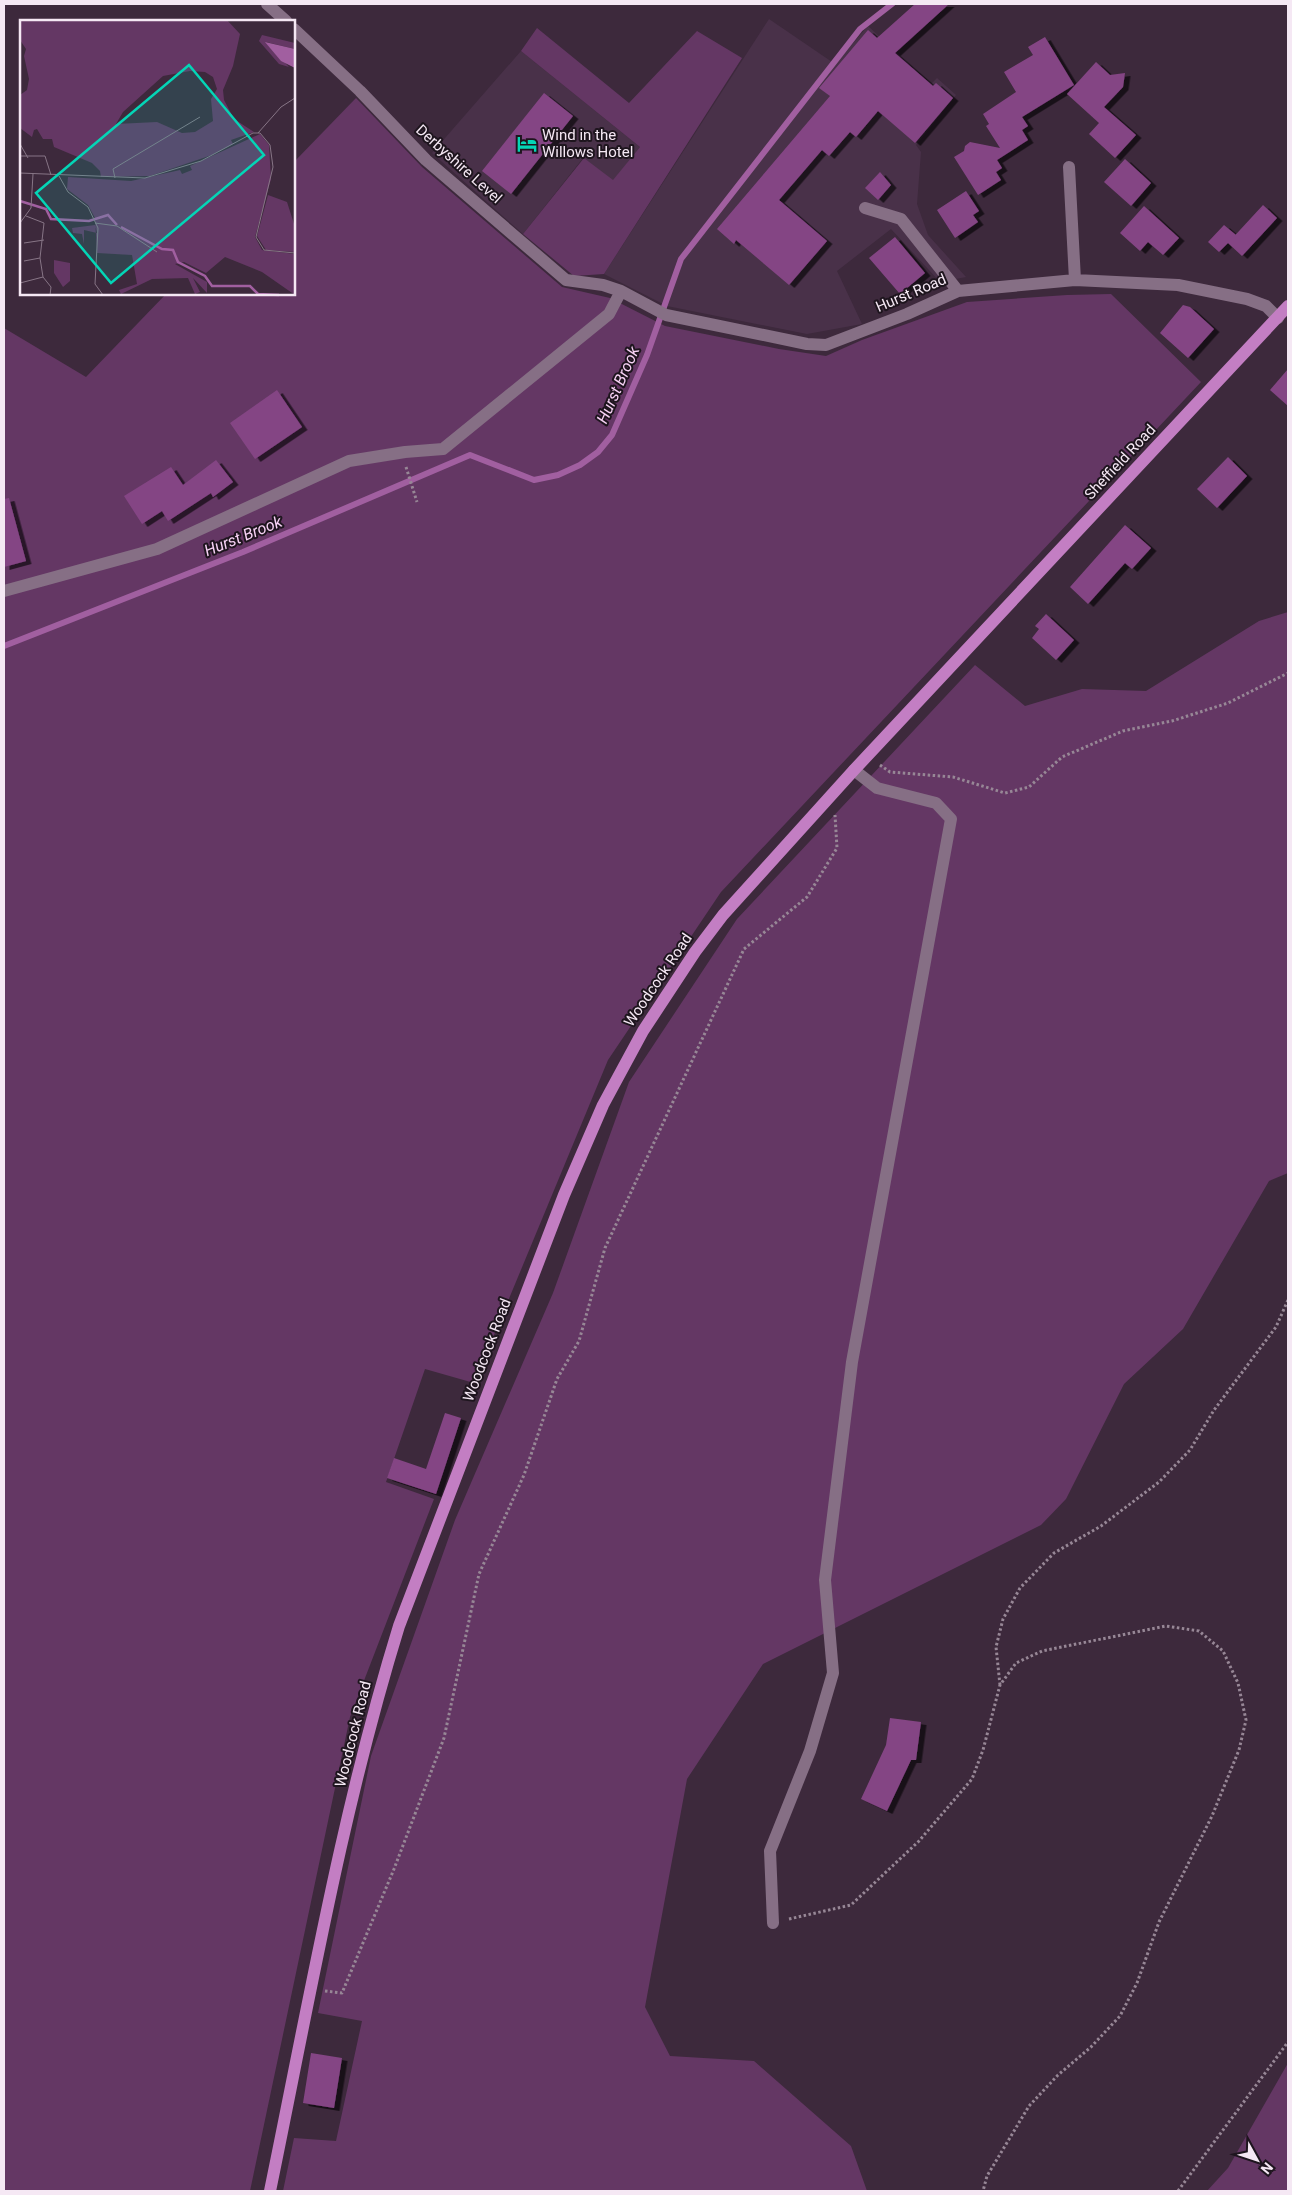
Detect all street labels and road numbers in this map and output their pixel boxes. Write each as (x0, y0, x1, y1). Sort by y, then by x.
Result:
street label: Derbyshire Level (412, 121, 506, 207)
street label: Hurst Road (873, 270, 949, 316)
street label: Sheffield Road (1081, 421, 1159, 503)
street label: Woodcock Road (620, 930, 696, 1030)
street label: Woodcock Road (459, 1296, 515, 1404)
street label: Woodcock Road (331, 1679, 375, 1789)

